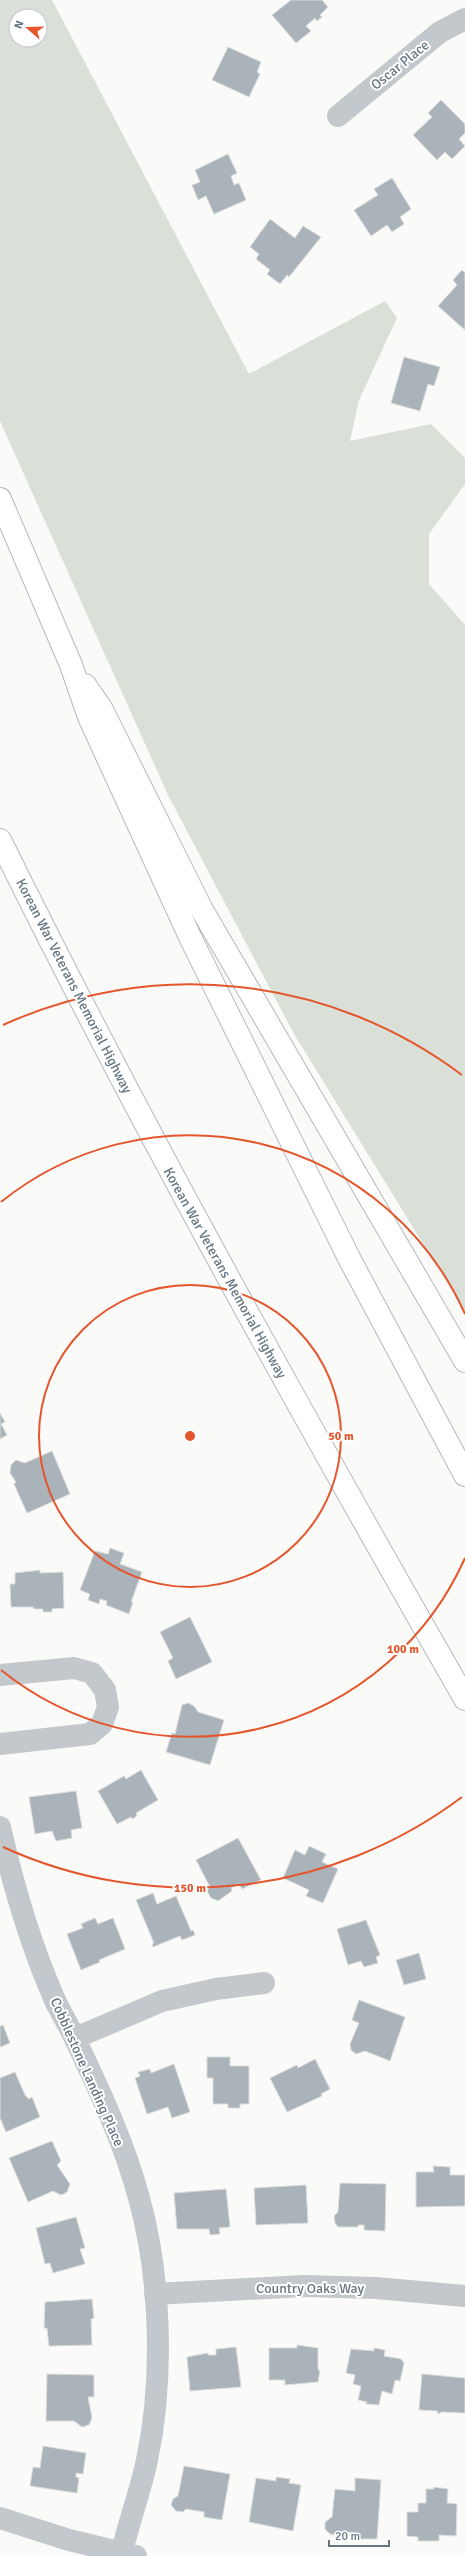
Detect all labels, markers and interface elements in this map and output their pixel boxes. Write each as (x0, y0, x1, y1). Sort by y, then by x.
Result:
north arrow (8, 8, 48, 48)
text: N (12, 19, 26, 31)
street label: Oscar Place (367, 36, 433, 94)
street label: Korean War Veterans Memorial Highway (12, 876, 136, 1097)
street label: Korean War Veterans Memorial Highway (160, 1165, 290, 1382)
centre of rings (183, 1429, 197, 1443)
text: 50 m (328, 1429, 354, 1444)
text: 100 m (387, 1642, 419, 1657)
text: 150 m (174, 1881, 206, 1896)
street label: Cobblestone Landing Place (46, 1995, 128, 2149)
street label: Country Oaks Way (256, 2280, 365, 2297)
scale bar (329, 2522, 389, 2548)
text: 20 m (335, 2529, 360, 2544)

